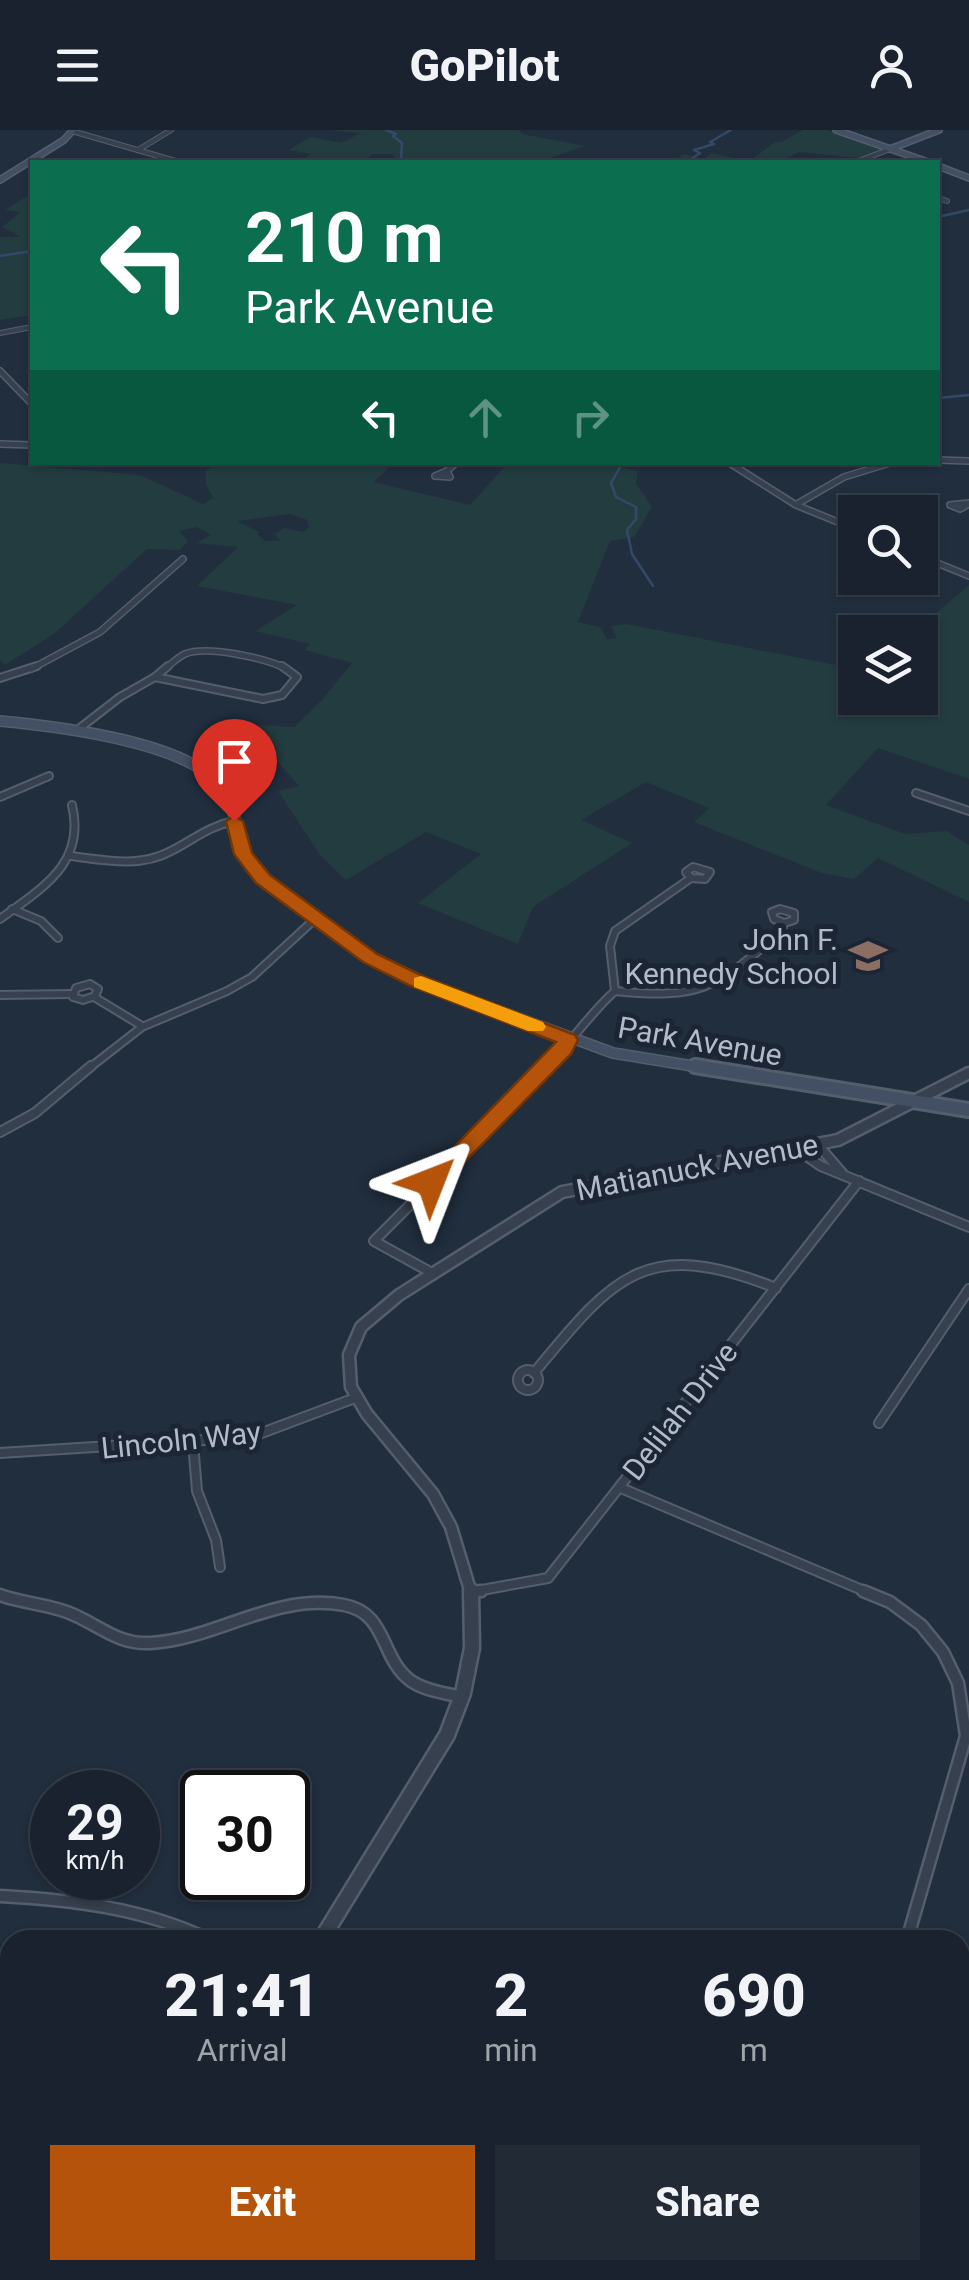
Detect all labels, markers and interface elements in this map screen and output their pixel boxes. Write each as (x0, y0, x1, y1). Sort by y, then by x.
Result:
icon: menu (50, 38, 105, 93)
icon: person (864, 38, 919, 93)
text: GoPilot (409, 39, 560, 92)
text: 210 m (245, 197, 444, 279)
icon: left (80, 200, 210, 330)
text: Park Avenue (245, 281, 494, 334)
icon: left (353, 390, 408, 445)
icon: ahead (458, 390, 513, 445)
icon: right (563, 390, 618, 445)
map controls (838, 495, 938, 715)
button: search (838, 495, 938, 595)
button: layers (838, 615, 938, 715)
pin (192, 719, 277, 822)
icon: arrive (207, 734, 262, 789)
place label: John F. Kennedy School (624, 922, 838, 991)
school or university icon: John F. Kennedy School (847, 935, 889, 977)
street label: Park Avenue (615, 1009, 785, 1073)
street label: Matianuck Avenue (573, 1126, 821, 1208)
position arrow (379, 1130, 483, 1234)
street label: Delilah Drive (615, 1335, 745, 1487)
street label: Lincoln Way (99, 1414, 263, 1466)
speed limit sign: 30 (180, 1770, 310, 1900)
text: 29 (66, 1794, 124, 1852)
text: km/h (66, 1846, 124, 1875)
text: 21:41 (164, 1960, 320, 2031)
text: 2 (494, 1960, 528, 2031)
text: 690 (702, 1960, 806, 2031)
text: Arrival (197, 2031, 288, 2069)
text: min (484, 2031, 538, 2069)
text: m (740, 2031, 768, 2069)
button: Exit (50, 2145, 475, 2260)
button: Share (495, 2145, 920, 2260)

